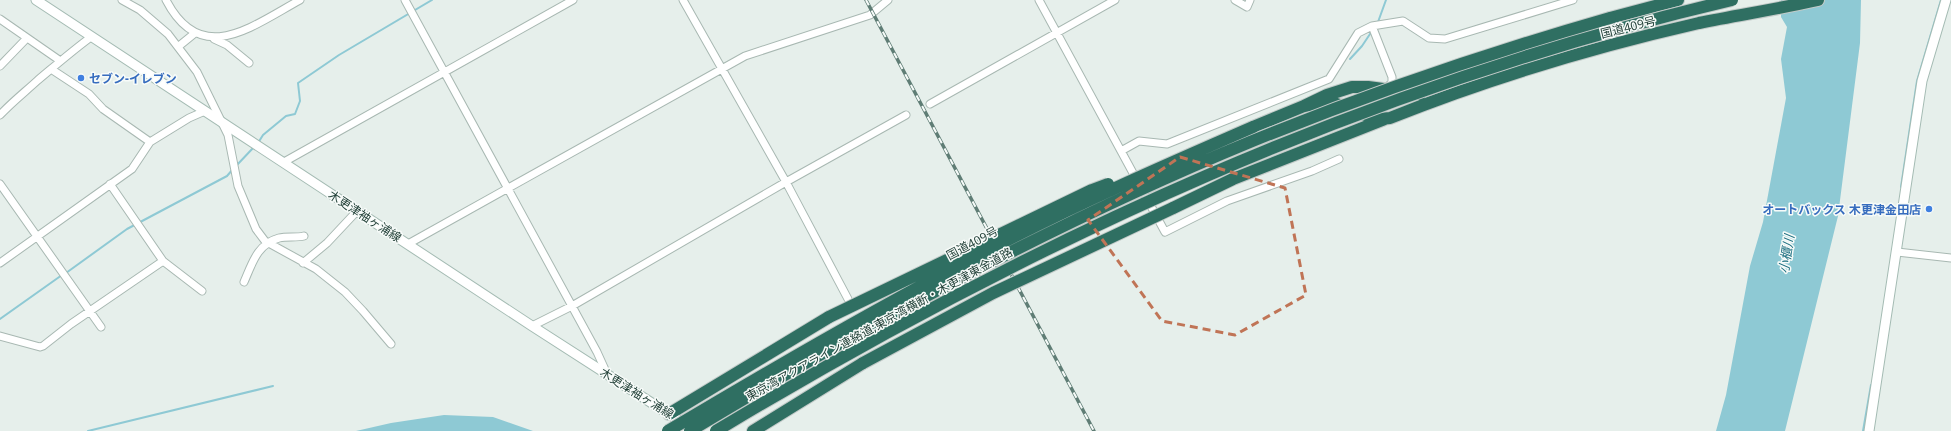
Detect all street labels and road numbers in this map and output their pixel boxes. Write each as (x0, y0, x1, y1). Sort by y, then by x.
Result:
street label: 国道409号 (1598, 12, 1658, 42)
street label: 木更津袖ヶ浦線 (325, 186, 405, 246)
street label: 国道409号 (943, 222, 1001, 264)
street label: 東京湾アクアライン連絡道;東京湾横断・木更津東金道路 (743, 243, 1015, 405)
street label: 木更津袖ヶ浦線 (597, 364, 677, 422)

